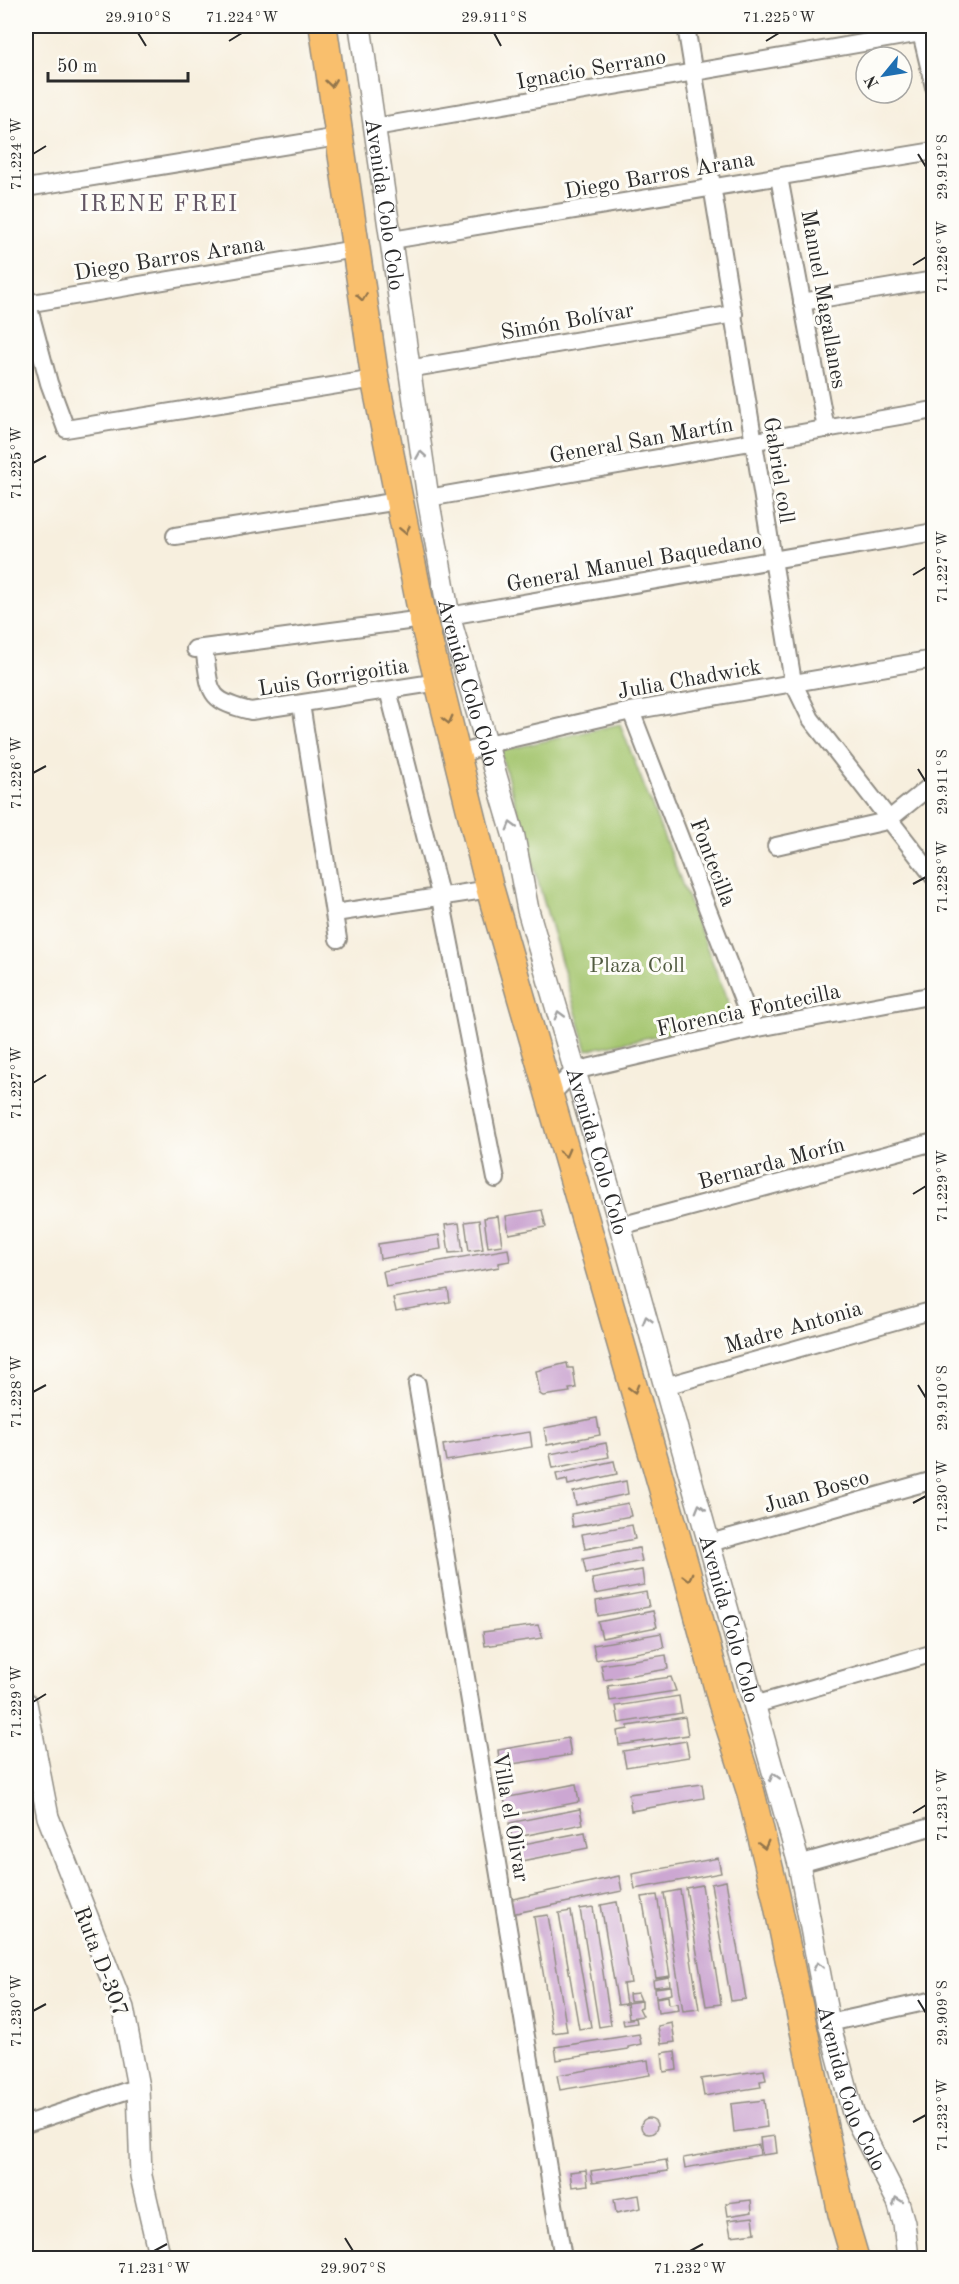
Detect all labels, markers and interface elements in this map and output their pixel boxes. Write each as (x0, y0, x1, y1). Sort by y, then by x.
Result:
text: 29.910°S (105, 11, 171, 26)
text: 71.224°W (206, 11, 278, 26)
text: 29.911°S (461, 11, 527, 26)
text: 71.225°W (743, 11, 815, 26)
scale bar (48, 45, 188, 83)
north arrow (854, 45, 914, 105)
street label: Ignacio Serrano (515, 46, 668, 94)
text: 50 m (57, 58, 97, 76)
text: N (862, 72, 883, 91)
one-way arrow (324, 79, 336, 88)
street label: Avenida Colo Colo (360, 117, 407, 292)
text: 71.224°W (10, 118, 25, 190)
text: 29.912°S (936, 134, 951, 200)
street label: Diego Barros Arana (563, 148, 756, 204)
district label: IRENE FREI (79, 193, 239, 217)
street label: Manuel Magallanes (796, 208, 850, 391)
text: 71.226°W (936, 221, 951, 293)
street label: Diego Barros Arana (73, 233, 266, 285)
one-way arrow (356, 293, 368, 302)
street label: Simón Bolívar (499, 299, 636, 345)
street label: General San Martín (548, 414, 735, 468)
street label: Gabriel coll (759, 415, 797, 525)
text: 71.225°W (10, 427, 25, 499)
one-way arrow (416, 450, 428, 460)
one-way arrow (398, 525, 411, 535)
street label: General Manuel Baquedano (505, 530, 764, 596)
text: 71.227°W (936, 531, 951, 603)
street label: Avenida Colo Colo (433, 597, 502, 769)
street label: Luis Gorrigoitia (256, 655, 410, 701)
street label: Julia Chadwick (616, 656, 763, 703)
one-way arrow (441, 715, 454, 725)
text: 71.226°W (10, 737, 25, 809)
text: 29.911°S (936, 749, 951, 815)
street label: Fontecilla (685, 816, 739, 910)
one-way arrow (506, 821, 518, 832)
text: 71.228°W (936, 841, 951, 913)
park label: Plaza Coll (589, 955, 685, 977)
street label: Florencia Fontecilla (654, 981, 843, 1041)
one-way arrow (553, 1010, 566, 1020)
text: 71.227°W (10, 1047, 25, 1119)
street label: Avenida Colo Colo (561, 1065, 631, 1238)
street label: Bernarda Morín (696, 1134, 847, 1194)
one-way arrow (558, 1148, 571, 1158)
text: 71.229°W (936, 1150, 951, 1222)
street label: Madre Antonia (722, 1298, 865, 1358)
one-way arrow (641, 1315, 654, 1325)
text: 71.228°W (10, 1356, 25, 1428)
text: 29.910°S (936, 1365, 951, 1431)
one-way arrow (627, 1383, 639, 1394)
text: 71.230°W (936, 1460, 951, 1532)
street label: Juan Bosco (761, 1466, 872, 1517)
one-way arrow (695, 1503, 707, 1514)
street label: Avenida Colo Colo (694, 1532, 762, 1705)
one-way arrow (681, 1571, 694, 1581)
text: 71.229°W (10, 1666, 25, 1738)
street label: Villa el Olivar (488, 1751, 532, 1884)
text: 71.231°W (936, 1769, 951, 1841)
one-way arrow (769, 1772, 781, 1783)
one-way arrow (756, 1840, 769, 1850)
street label: Ruta D-307 (69, 1904, 131, 2020)
one-way arrow (812, 1962, 825, 1972)
text: 71.230°W (10, 1975, 25, 2047)
text: 29.909°S (936, 1980, 951, 2046)
street label: Avenida Colo Colo (813, 2004, 889, 2175)
text: 71.232°W (936, 2079, 951, 2151)
one-way arrow (891, 2197, 904, 2207)
text: 71.231°W (118, 2262, 190, 2277)
text: 29.907°S (320, 2262, 386, 2277)
text: 71.232°W (654, 2262, 726, 2277)

